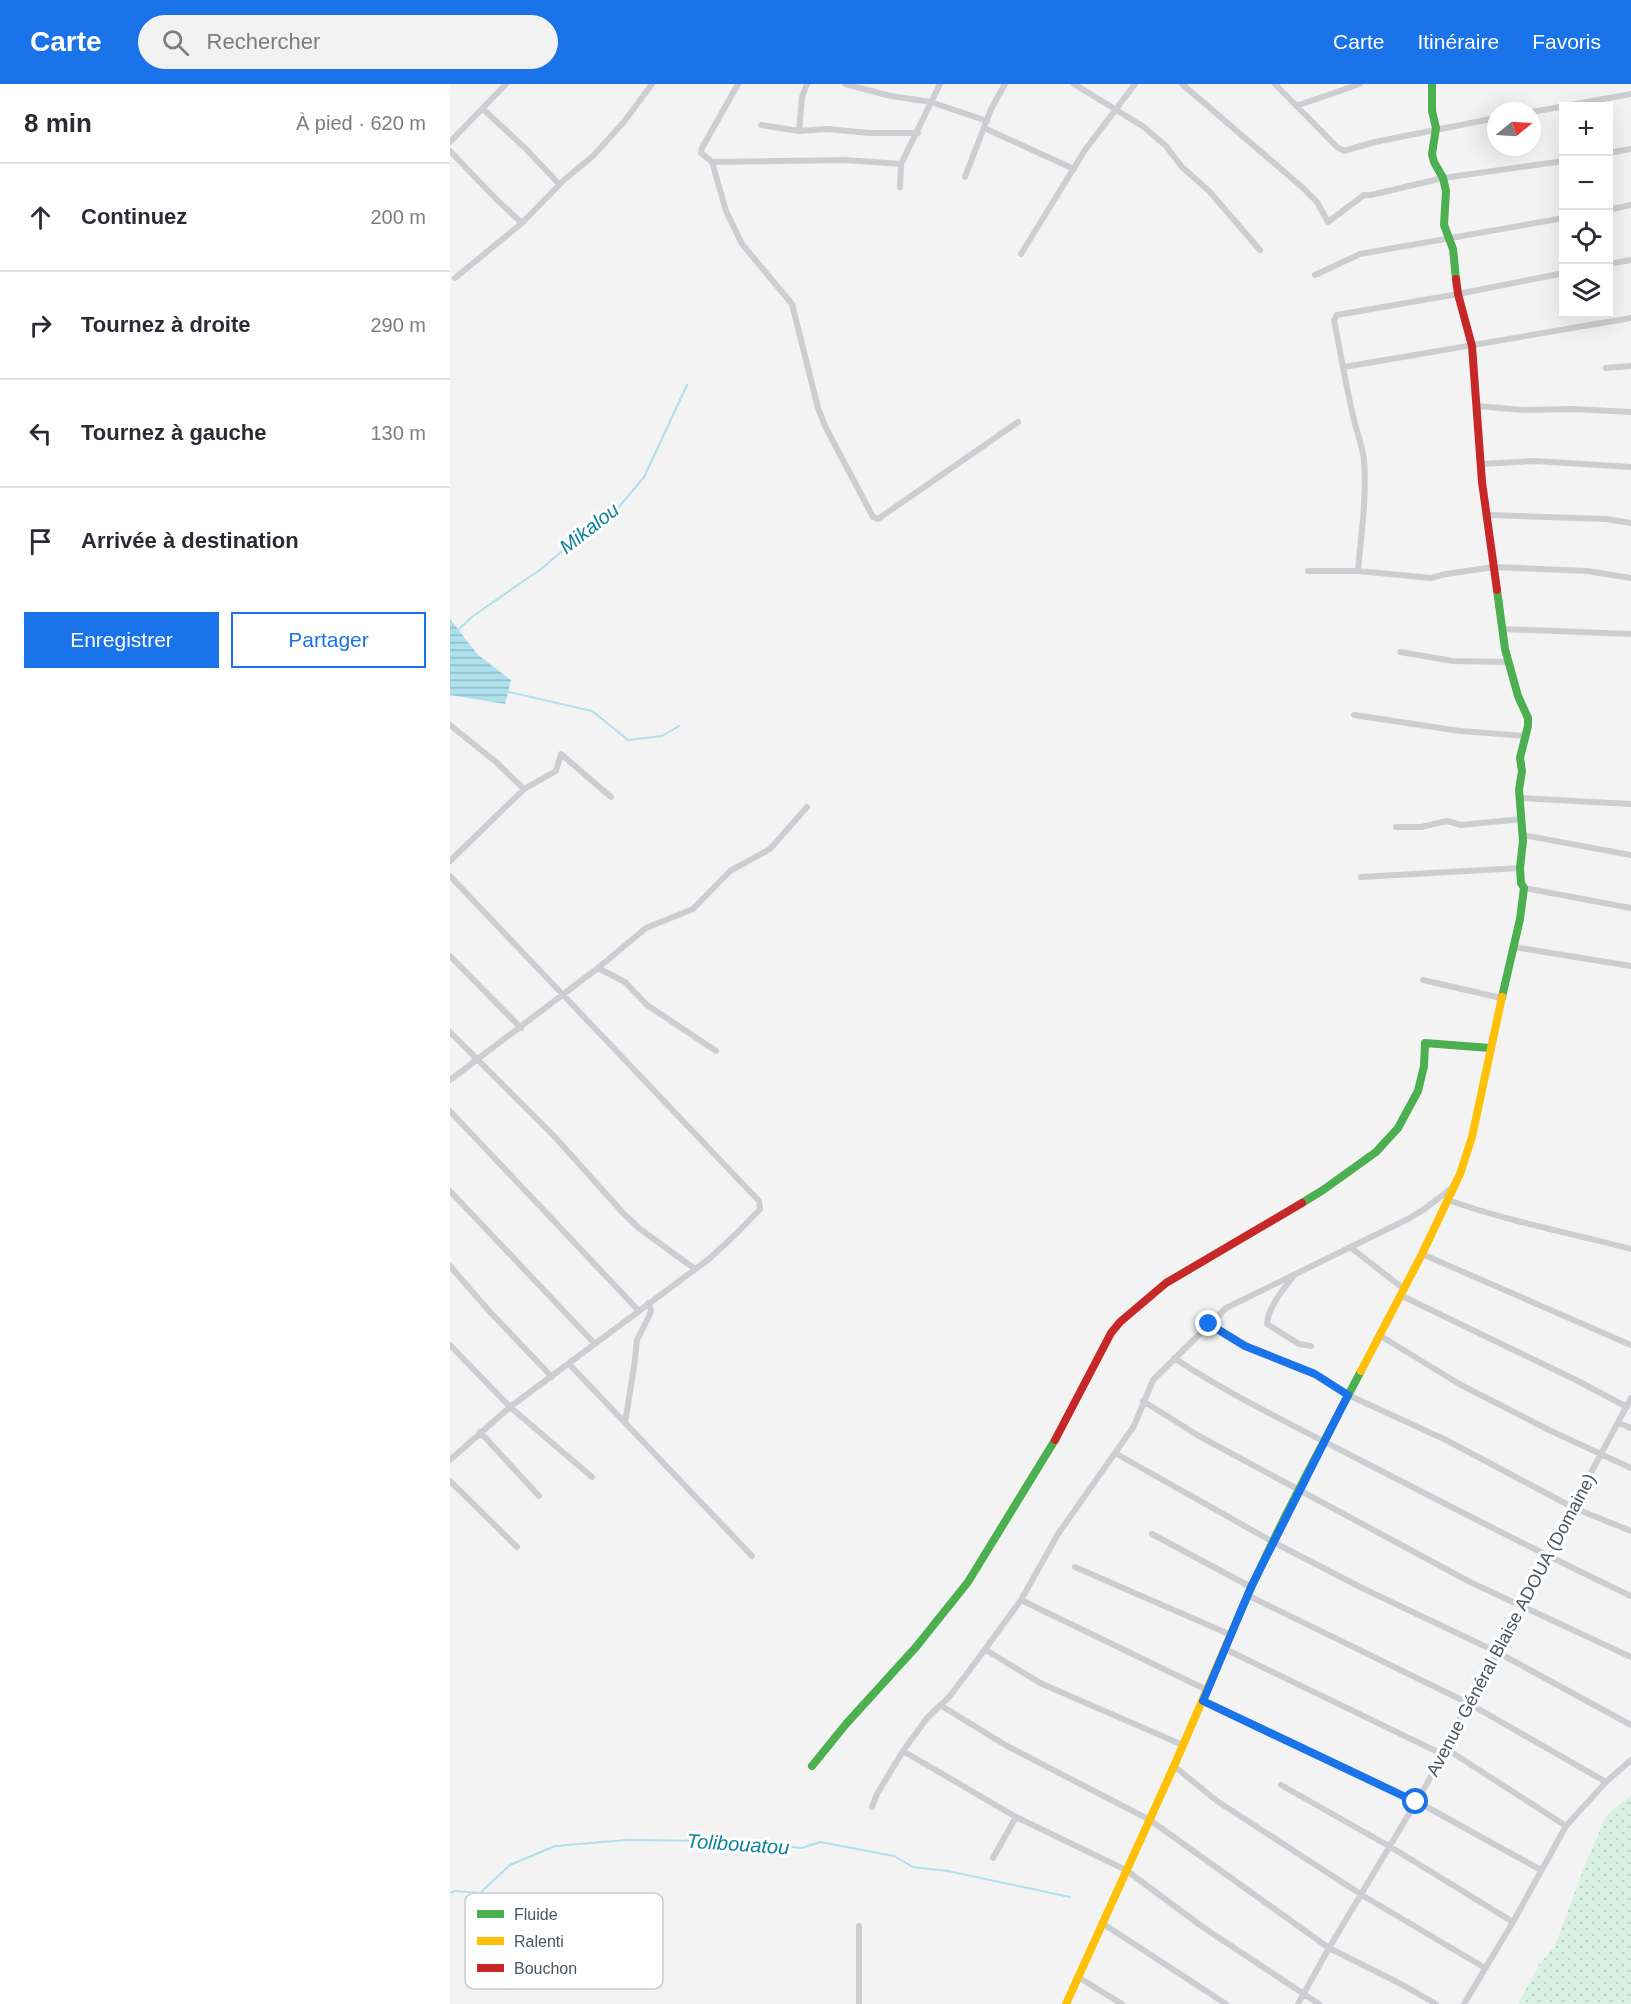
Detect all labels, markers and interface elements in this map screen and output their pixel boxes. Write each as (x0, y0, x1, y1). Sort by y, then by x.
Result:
search box (138, 15, 558, 69)
text: Carte (30, 26, 102, 57)
icon: search (159, 26, 192, 59)
text: Rechercher (207, 29, 320, 54)
text: Carte (1333, 30, 1384, 53)
text: Itinéraire (1417, 30, 1499, 53)
text: Favoris (1532, 30, 1601, 53)
north arrow (1487, 102, 1541, 156)
map controls (1559, 102, 1613, 318)
button: + (1559, 102, 1613, 156)
text: 8 min (24, 108, 92, 138)
text: À pied · 620 m (296, 112, 426, 134)
button: − (1559, 156, 1613, 210)
icon: ahead (24, 201, 57, 234)
text: Continuez (81, 204, 187, 229)
text: 200 m (370, 206, 426, 228)
button: locate (1559, 210, 1613, 264)
button: layers (1559, 264, 1613, 318)
icon: right (24, 309, 57, 342)
text: Tournez à droite (81, 312, 251, 337)
text: 290 m (370, 314, 426, 336)
icon: left (24, 417, 57, 450)
text: Tournez à gauche (81, 420, 266, 445)
text: 130 m (370, 422, 426, 444)
water label: Mikalou (555, 498, 623, 558)
icon: arrive (24, 525, 57, 558)
text: Arrivée à destination (81, 528, 299, 553)
button: Enregistrer (24, 612, 219, 668)
button: Partager (231, 612, 426, 668)
route end (1195, 1310, 1221, 1336)
street label: Avenue Général Blaise ADOUA (Domaine) (1422, 1470, 1600, 1780)
route start (1402, 1788, 1428, 1814)
water label: Tolibouatou (686, 1829, 790, 1859)
legend (465, 1893, 663, 1989)
text: Fluide (514, 1906, 558, 1923)
text: Ralenti (514, 1933, 564, 1950)
text: Bouchon (514, 1960, 577, 1977)

